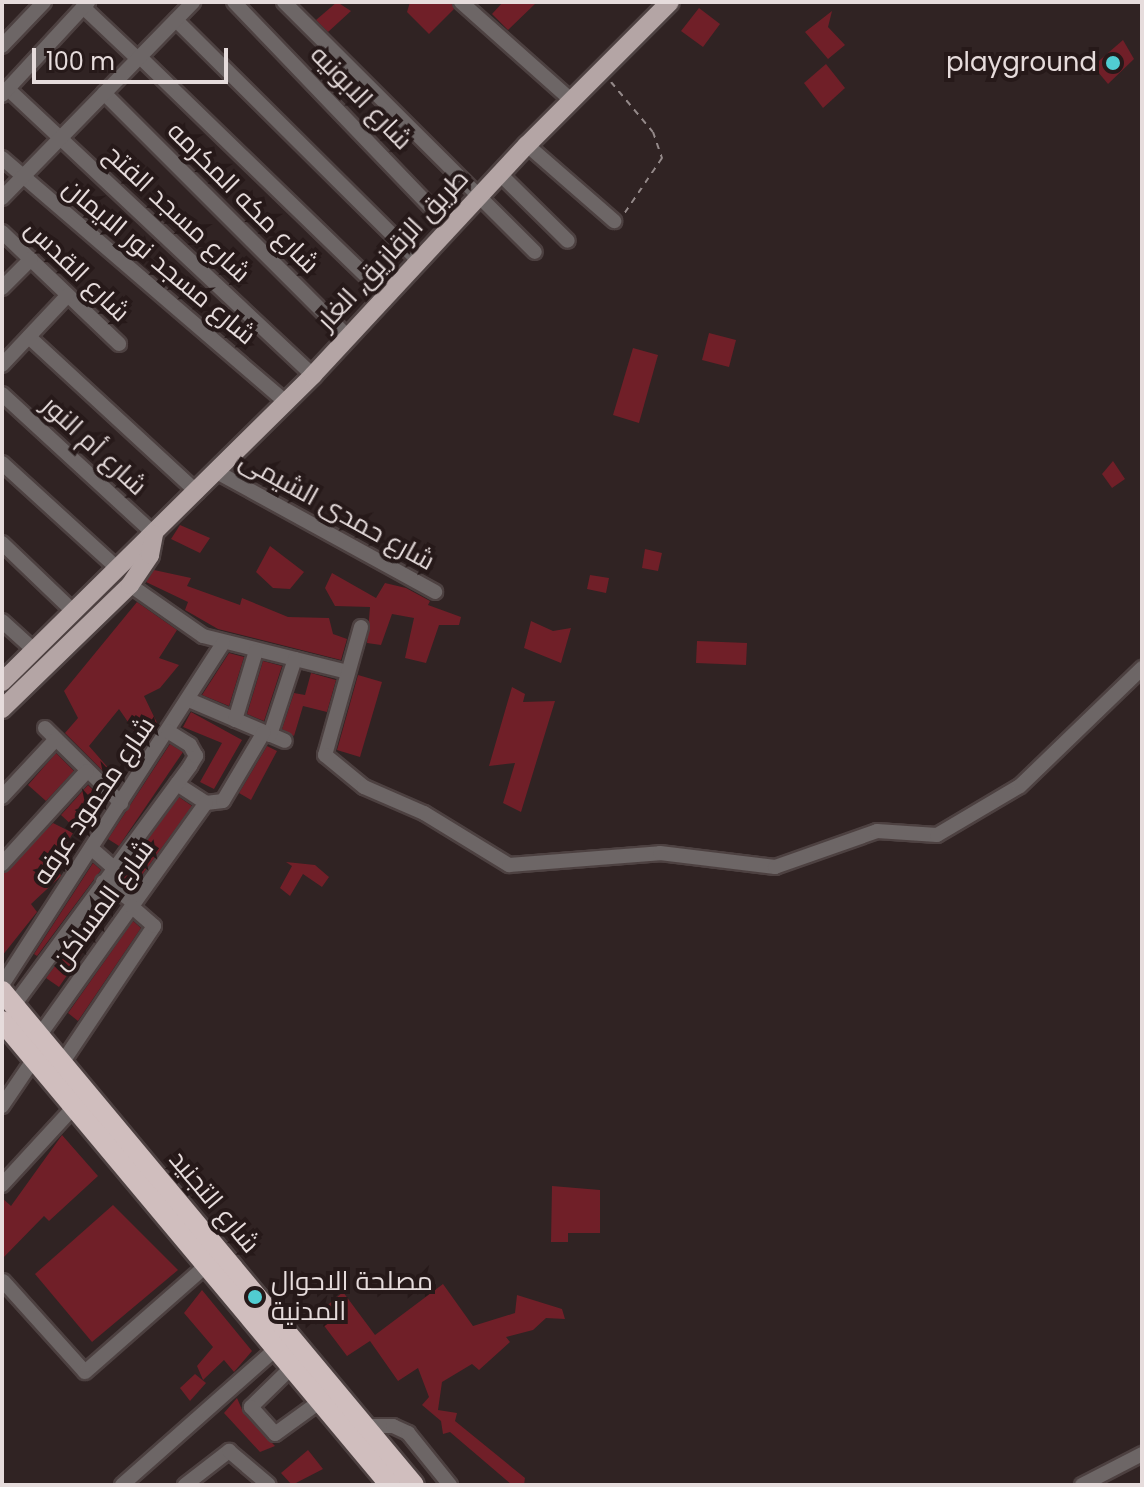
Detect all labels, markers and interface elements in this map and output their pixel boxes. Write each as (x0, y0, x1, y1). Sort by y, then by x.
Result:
scale bar (36, 32, 232, 82)
street label: شارع الابونيه (304, 39, 418, 157)
text: 100 m (46, 45, 115, 78)
place label: playground (946, 47, 1097, 79)
marker: playground (1104, 54, 1122, 72)
street label: شارع مكه المكرمه (161, 116, 325, 280)
street label: شارع مسجد الفتح (98, 139, 256, 289)
street label: طريق الزقازيق, الغار (311, 163, 475, 337)
street label: شارع مسجد نور الايمان (56, 172, 262, 352)
street label: شارع القدس (18, 213, 136, 329)
street label: شارع أم النور (35, 390, 153, 502)
street label: شارع حمدى الشيمى (234, 444, 440, 578)
street label: شارع محمود عرفه (26, 711, 162, 891)
street label: شارع المساكن (45, 834, 161, 976)
street label: شارع التجنيد (162, 1144, 266, 1260)
place label: مصلحة الاحوال المدنية (271, 1266, 433, 1328)
marker: مصلحة الاحوال المدنية (246, 1288, 264, 1306)

